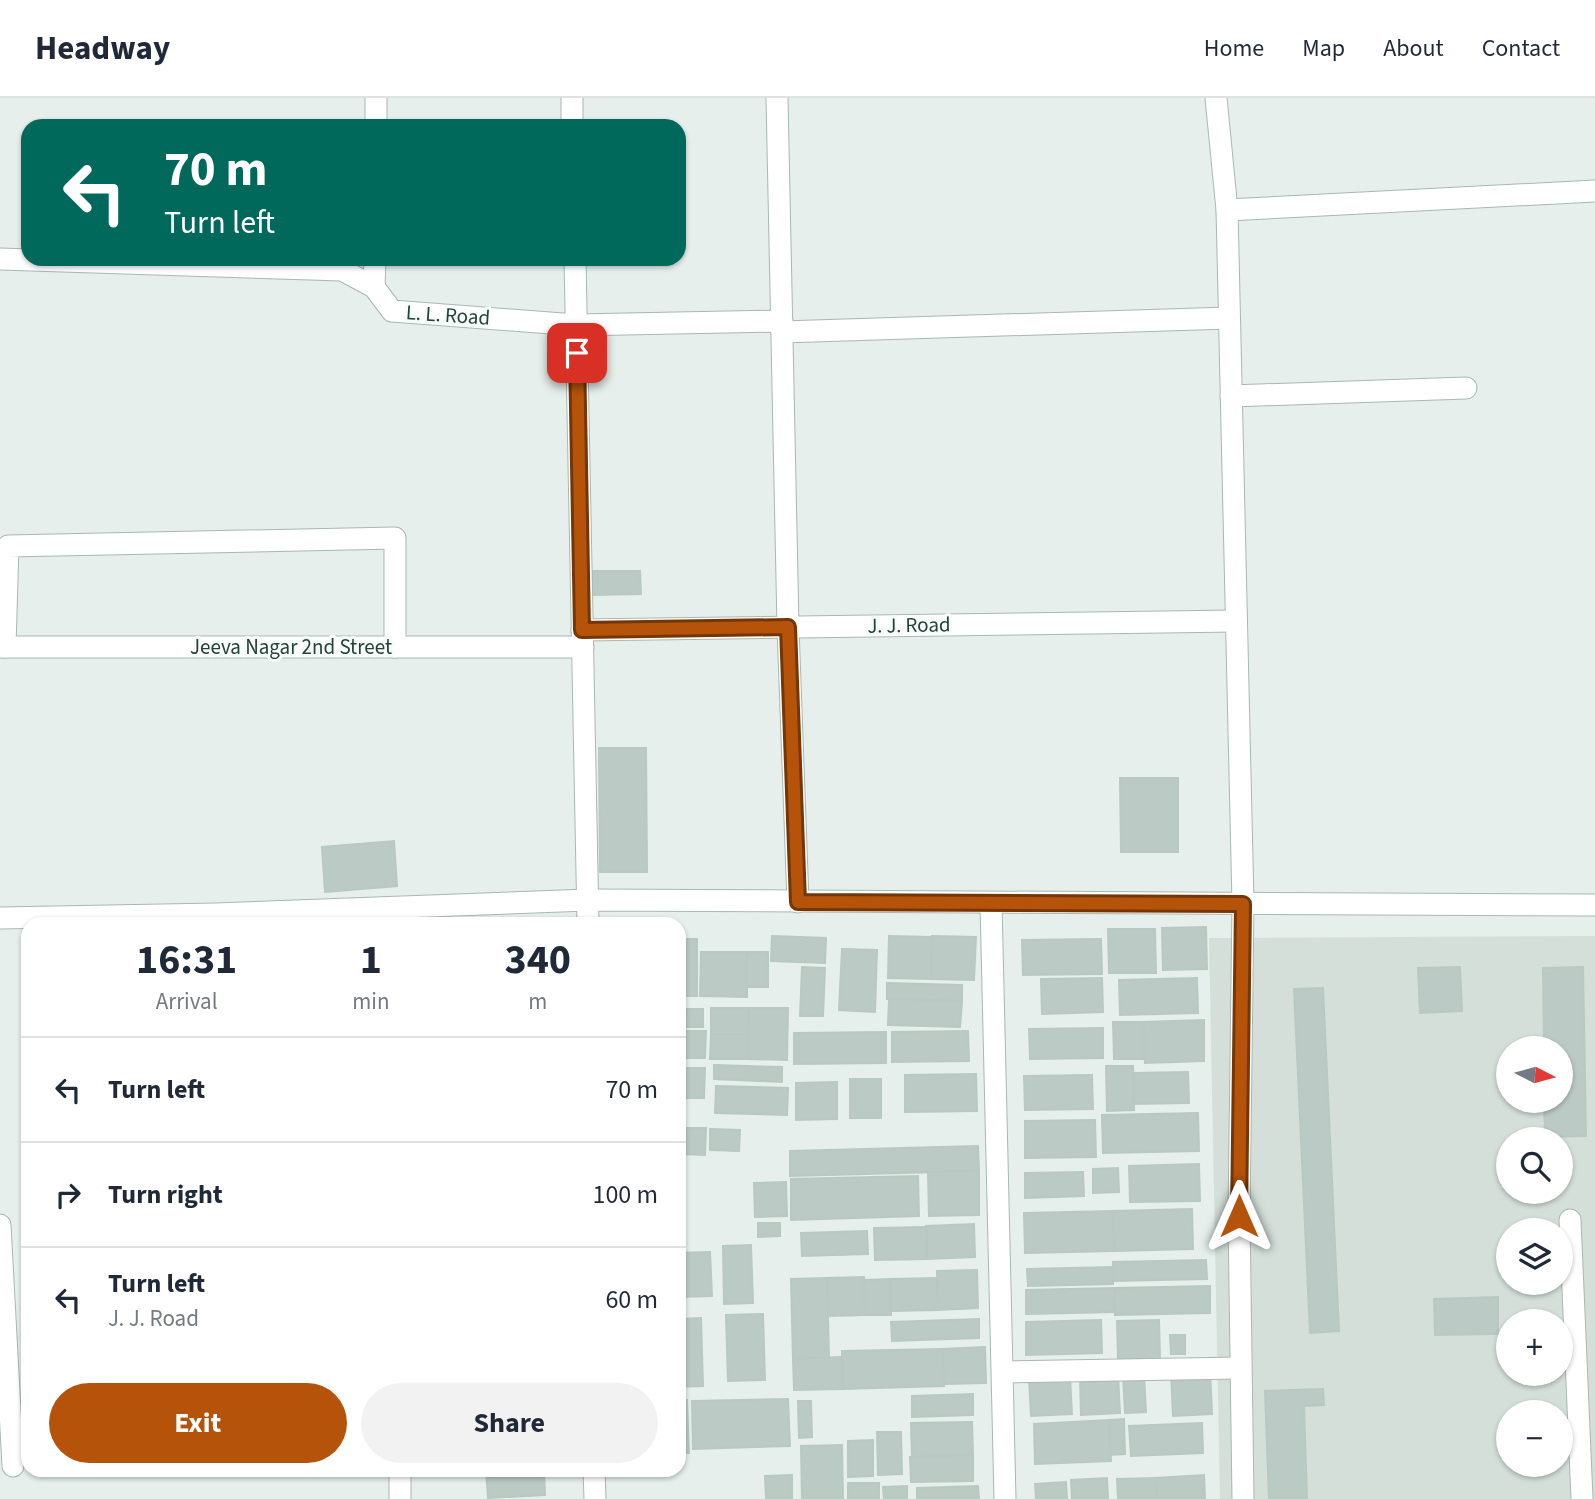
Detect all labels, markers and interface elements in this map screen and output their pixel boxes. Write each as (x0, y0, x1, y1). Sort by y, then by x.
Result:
text: Headway (35, 25, 170, 72)
text: Home (1204, 31, 1264, 66)
text: Map (1302, 31, 1345, 66)
text: About (1383, 31, 1444, 66)
text: Contact (1482, 31, 1560, 66)
text: 70 m (164, 135, 268, 205)
icon: left (49, 147, 140, 238)
text: Turn left (164, 200, 275, 246)
street label: L. L. Road (405, 297, 491, 333)
pin (547, 323, 607, 383)
icon: arrive (558, 334, 596, 372)
street label: J. J. Road (867, 609, 951, 641)
street label: Jeeva Nagar 2nd Street (190, 632, 392, 662)
text: 16:31 (136, 930, 237, 990)
text: 1 (360, 930, 382, 990)
text: 340 (504, 930, 571, 990)
text: Arrival (156, 985, 218, 1018)
text: min (352, 985, 390, 1018)
text: m (528, 985, 547, 1018)
north arrow (1496, 1036, 1573, 1113)
map controls (1496, 1036, 1573, 1477)
icon: left (49, 1071, 87, 1109)
text: Turn left (108, 1071, 205, 1108)
text: 70 m (605, 1071, 658, 1108)
button: search (1496, 1127, 1573, 1204)
icon: right (49, 1176, 87, 1214)
text: Turn right (108, 1176, 223, 1213)
text: 100 m (592, 1176, 658, 1213)
position arrow (1202, 1179, 1276, 1253)
button: layers (1496, 1218, 1573, 1295)
text: Turn left (108, 1265, 205, 1302)
icon: left (49, 1281, 87, 1319)
text: 60 m (605, 1281, 658, 1318)
text: J. J. Road (108, 1302, 199, 1335)
button: + (1496, 1309, 1573, 1386)
button: Exit (49, 1383, 347, 1463)
button: Share (361, 1383, 658, 1463)
button: − (1496, 1400, 1573, 1477)

